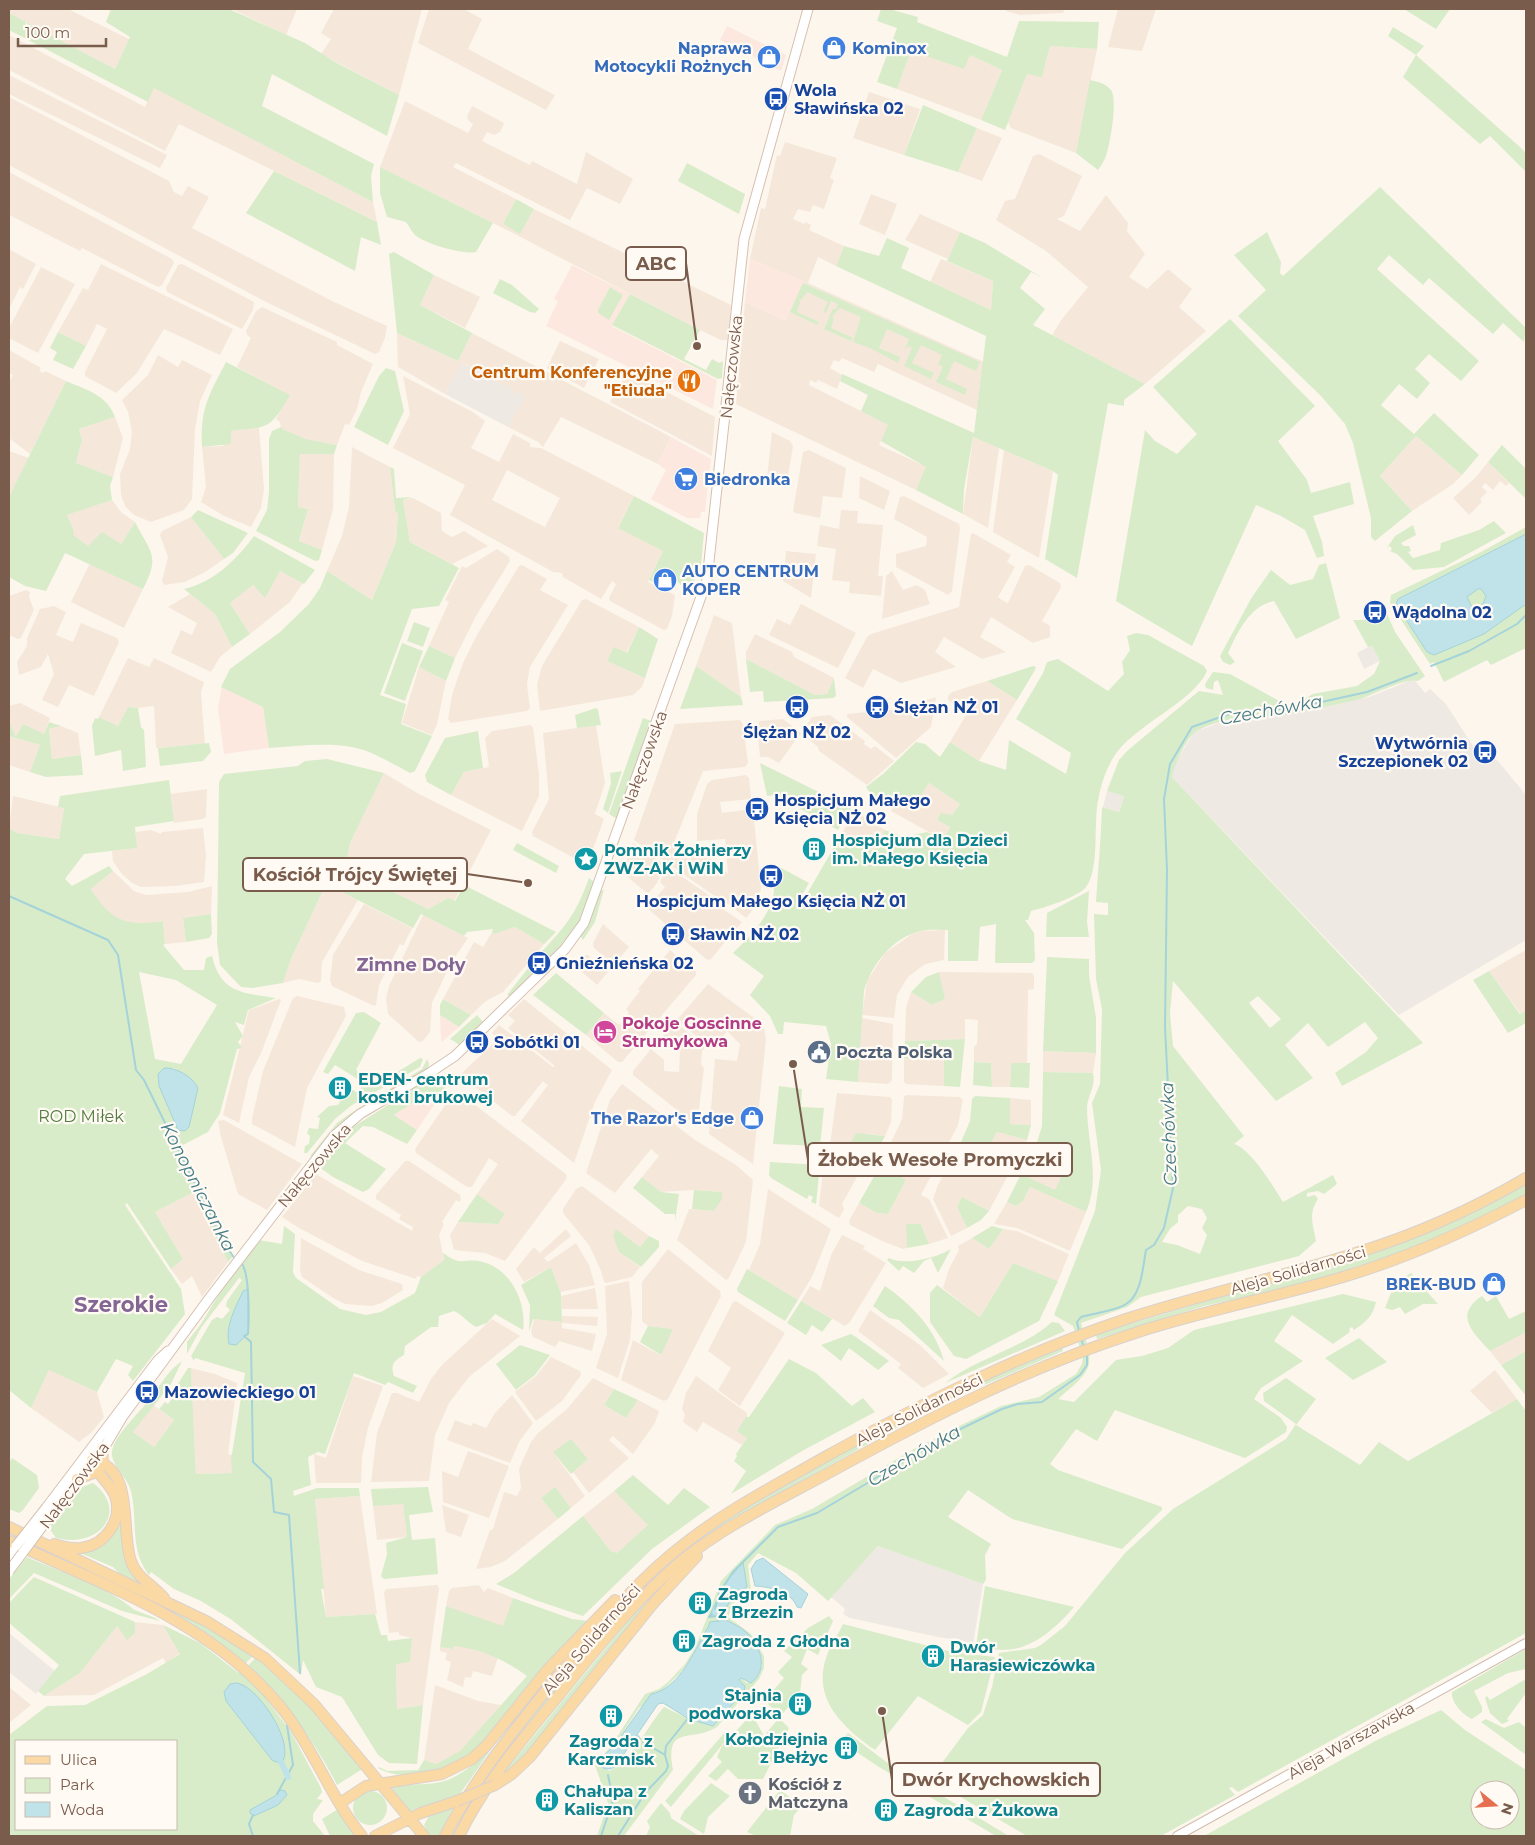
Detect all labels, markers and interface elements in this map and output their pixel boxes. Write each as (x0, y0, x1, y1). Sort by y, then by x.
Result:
scale bar (18, 15, 105, 47)
text: 100 m (25, 23, 70, 42)
shop icon: Kominox (821, 35, 847, 61)
place label: Naprawa Motocykli Rożnych (594, 39, 752, 76)
place label: Kominox (852, 39, 927, 58)
shop icon: Naprawa Motocykli Rożnych (756, 44, 782, 70)
place label: Wola Sławińska 02 (794, 81, 903, 118)
bus stop icon: Wola Sławińska 02 (763, 86, 789, 112)
callout: ABC (626, 247, 686, 280)
text: ABC (635, 253, 676, 275)
street label: Nałęczowska (717, 314, 746, 420)
place label: Centrum Konferencyjne "Etiuda" (471, 363, 672, 400)
restaurant icon: Centrum Konferencyjne "Etiuda" (676, 368, 702, 394)
supermarket icon: Biedronka (673, 466, 699, 492)
place label: Biedronka (704, 470, 791, 489)
place label: AUTO CENTRUM KOPER (681, 562, 819, 599)
shop icon: AUTO CENTRUM KOPER (652, 567, 678, 593)
bus stop icon: Wądolna 02 (1362, 599, 1388, 625)
place label: Wądolna 02 (1392, 603, 1492, 623)
water label: Czechówka (1218, 690, 1324, 730)
bus stop icon: Ślężan NŻ 02 (784, 694, 810, 720)
bus stop icon: Ślężan NŻ 01 (864, 694, 890, 720)
place label: Ślężan NŻ 01 (894, 698, 998, 717)
street label: Nałęczowska (618, 708, 671, 812)
place label: Ślężan NŻ 02 (743, 723, 851, 742)
place label: Wytwórnia Szczepionek 02 (1338, 734, 1468, 771)
bus stop icon: Wytwórnia Szczepionek 02 (1472, 739, 1498, 765)
place label: Hospicjum Małego Księcia NŻ 02 (774, 791, 931, 828)
bus stop icon: Hospicjum Małego Księcia NŻ 02 (744, 796, 770, 822)
place label: Hospicjum dla Dzieci im. Małego Księcia (832, 831, 1008, 868)
building icon: Hospicjum dla Dzieci im. Małego Księcia (801, 836, 827, 862)
place label: Pomnik Żołnierzy ZWZ-AK i WiN (604, 841, 751, 878)
place icon: Pomnik Żołnierzy ZWZ-AK i WiN (573, 846, 599, 872)
callout: Kościół Trójcy Świętej (243, 858, 467, 891)
bus stop icon: Hospicjum Małego Księcia NŻ 01 (758, 863, 784, 889)
text: Kościół Trójcy Świętej (253, 864, 457, 886)
place label: Hospicjum Małego Księcia NŻ 01 (636, 892, 906, 911)
bus stop icon: Sławin NŻ 02 (660, 921, 686, 947)
place label: Sławin NŻ 02 (690, 925, 799, 944)
bus stop icon: Gnieźnieńska 02 (526, 950, 552, 976)
district label: Zimne Doły (357, 954, 466, 976)
place label: Gnieźnieńska 02 (556, 954, 693, 973)
place label: Pokoje Goscinne Strumykowa (622, 1014, 762, 1051)
hotel icon: Pokoje Goscinne Strumykowa (592, 1019, 618, 1045)
bus stop icon: Sobótki 01 (464, 1029, 490, 1055)
place label: Sobótki 01 (494, 1033, 580, 1052)
public building icon: Poczta Polska (806, 1039, 832, 1065)
place label: Poczta Polska (836, 1043, 953, 1062)
place label: EDEN- centrum kostki brukowej (358, 1070, 493, 1107)
building icon: EDEN- centrum kostki brukowej (327, 1075, 353, 1101)
water label: Czechówka (1156, 1082, 1182, 1186)
shop icon: The Razor's Edge (739, 1105, 765, 1131)
park label: ROD Miłek (38, 1107, 124, 1126)
place label: The Razor's Edge (591, 1109, 734, 1128)
water label: Konopniczanka (156, 1119, 240, 1255)
street label: Nałęczowska (274, 1119, 355, 1211)
callout: Żłobek Wesołe Promyczki (808, 1143, 1072, 1176)
text: Żłobek Wesołe Promyczki (818, 1149, 1062, 1171)
street label: Aleja Solidarności (1228, 1242, 1368, 1299)
shop icon: BREK-BUD (1481, 1271, 1507, 1297)
place label: BREK-BUD (1386, 1275, 1476, 1294)
district label: Szerokie (74, 1292, 168, 1317)
street label: Aleja Solidarności (852, 1369, 986, 1450)
bus stop icon: Mazowieckiego 01 (134, 1379, 160, 1405)
place label: Mazowieckiego 01 (164, 1383, 316, 1402)
water label: Czechówka (863, 1420, 965, 1492)
street label: Nałęczowska (36, 1438, 113, 1533)
street label: Aleja Solidarności (538, 1580, 645, 1698)
place label: Zagroda z Brzezin (718, 1585, 794, 1622)
building icon: Zagroda z Brzezin (687, 1590, 713, 1616)
building icon: Zagroda z Głodna (671, 1628, 697, 1654)
place label: Zagroda z Głodna (702, 1632, 850, 1651)
place label: Dwór Harasiewiczówka (950, 1638, 1095, 1675)
building icon: Dwór Harasiewiczówka (920, 1643, 946, 1669)
place label: Stajnia podworska (689, 1686, 782, 1723)
building icon: Stajnia podworska (787, 1691, 813, 1717)
street label: Aleja Warszawska (1285, 1698, 1418, 1783)
building icon: Zagroda z Karczmisk (598, 1703, 624, 1729)
place label: Kołodziejnia z Bełżyc (725, 1730, 829, 1767)
place label: Zagroda z Karczmisk (568, 1732, 655, 1769)
building icon: Kołodziejnia z Bełżyc (833, 1735, 859, 1761)
legend (15, 1740, 178, 1830)
text: Ulica (60, 1750, 97, 1769)
callout: Dwór Krychowskich (892, 1763, 1100, 1796)
text: Dwór Krychowskich (902, 1769, 1090, 1791)
text: Park (60, 1775, 94, 1794)
place label: Kościół z Matczyna (768, 1775, 848, 1812)
church icon: Kościół z Matczyna (737, 1780, 763, 1806)
north arrow (1470, 1780, 1520, 1830)
place label: Chałupa z Kaliszan (564, 1782, 647, 1819)
building icon: Chałupa z Kaliszan (534, 1787, 560, 1813)
building icon: Zagroda z Żukowa (873, 1797, 899, 1823)
text: Woda (60, 1800, 104, 1819)
place label: Zagroda z Żukowa (904, 1801, 1058, 1820)
text: N (1497, 1801, 1518, 1817)

